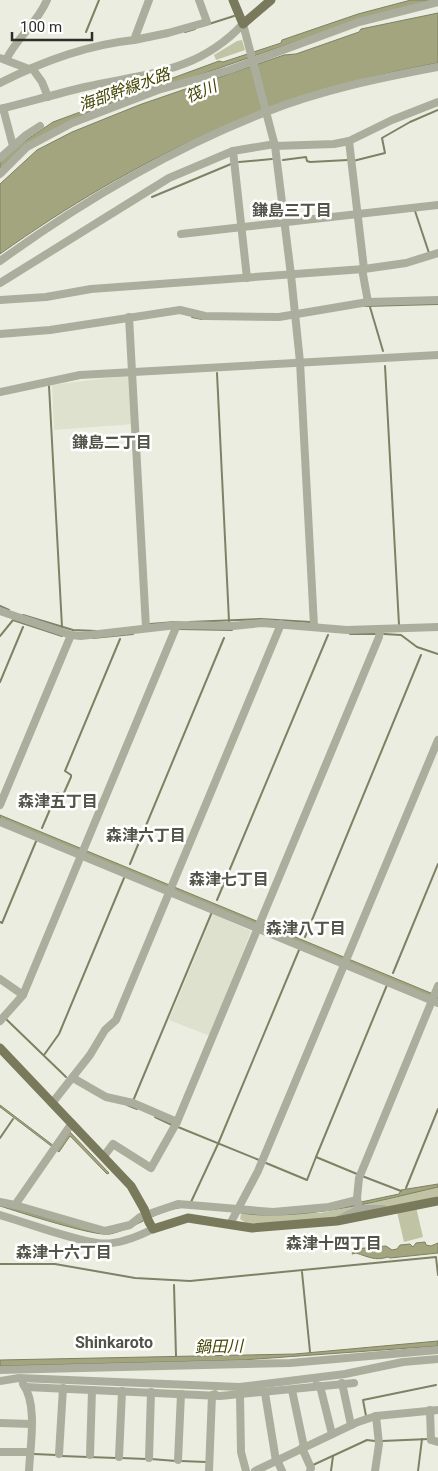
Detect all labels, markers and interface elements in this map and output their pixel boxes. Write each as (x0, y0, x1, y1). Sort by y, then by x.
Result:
scale bar (12, 10, 92, 42)
text: 100 m (20, 18, 62, 36)
water label: 海部幹線水路 (76, 63, 174, 115)
water label: 筏川 (183, 76, 221, 106)
district label: 鎌島三丁目 (252, 201, 332, 220)
district label: 鎌島二丁目 (72, 433, 152, 452)
district label: 森津五丁目 (18, 792, 98, 811)
district label: 森津六丁目 (106, 826, 186, 845)
district label: 森津七丁目 (189, 870, 269, 889)
district label: 森津八丁目 (266, 919, 346, 938)
district label: 森津十四丁目 (286, 1234, 382, 1253)
district label: 森津十六丁目 (16, 1243, 112, 1262)
district label: Shinkaroto (75, 1333, 153, 1352)
water label: 鍋田川 (195, 1337, 245, 1356)

